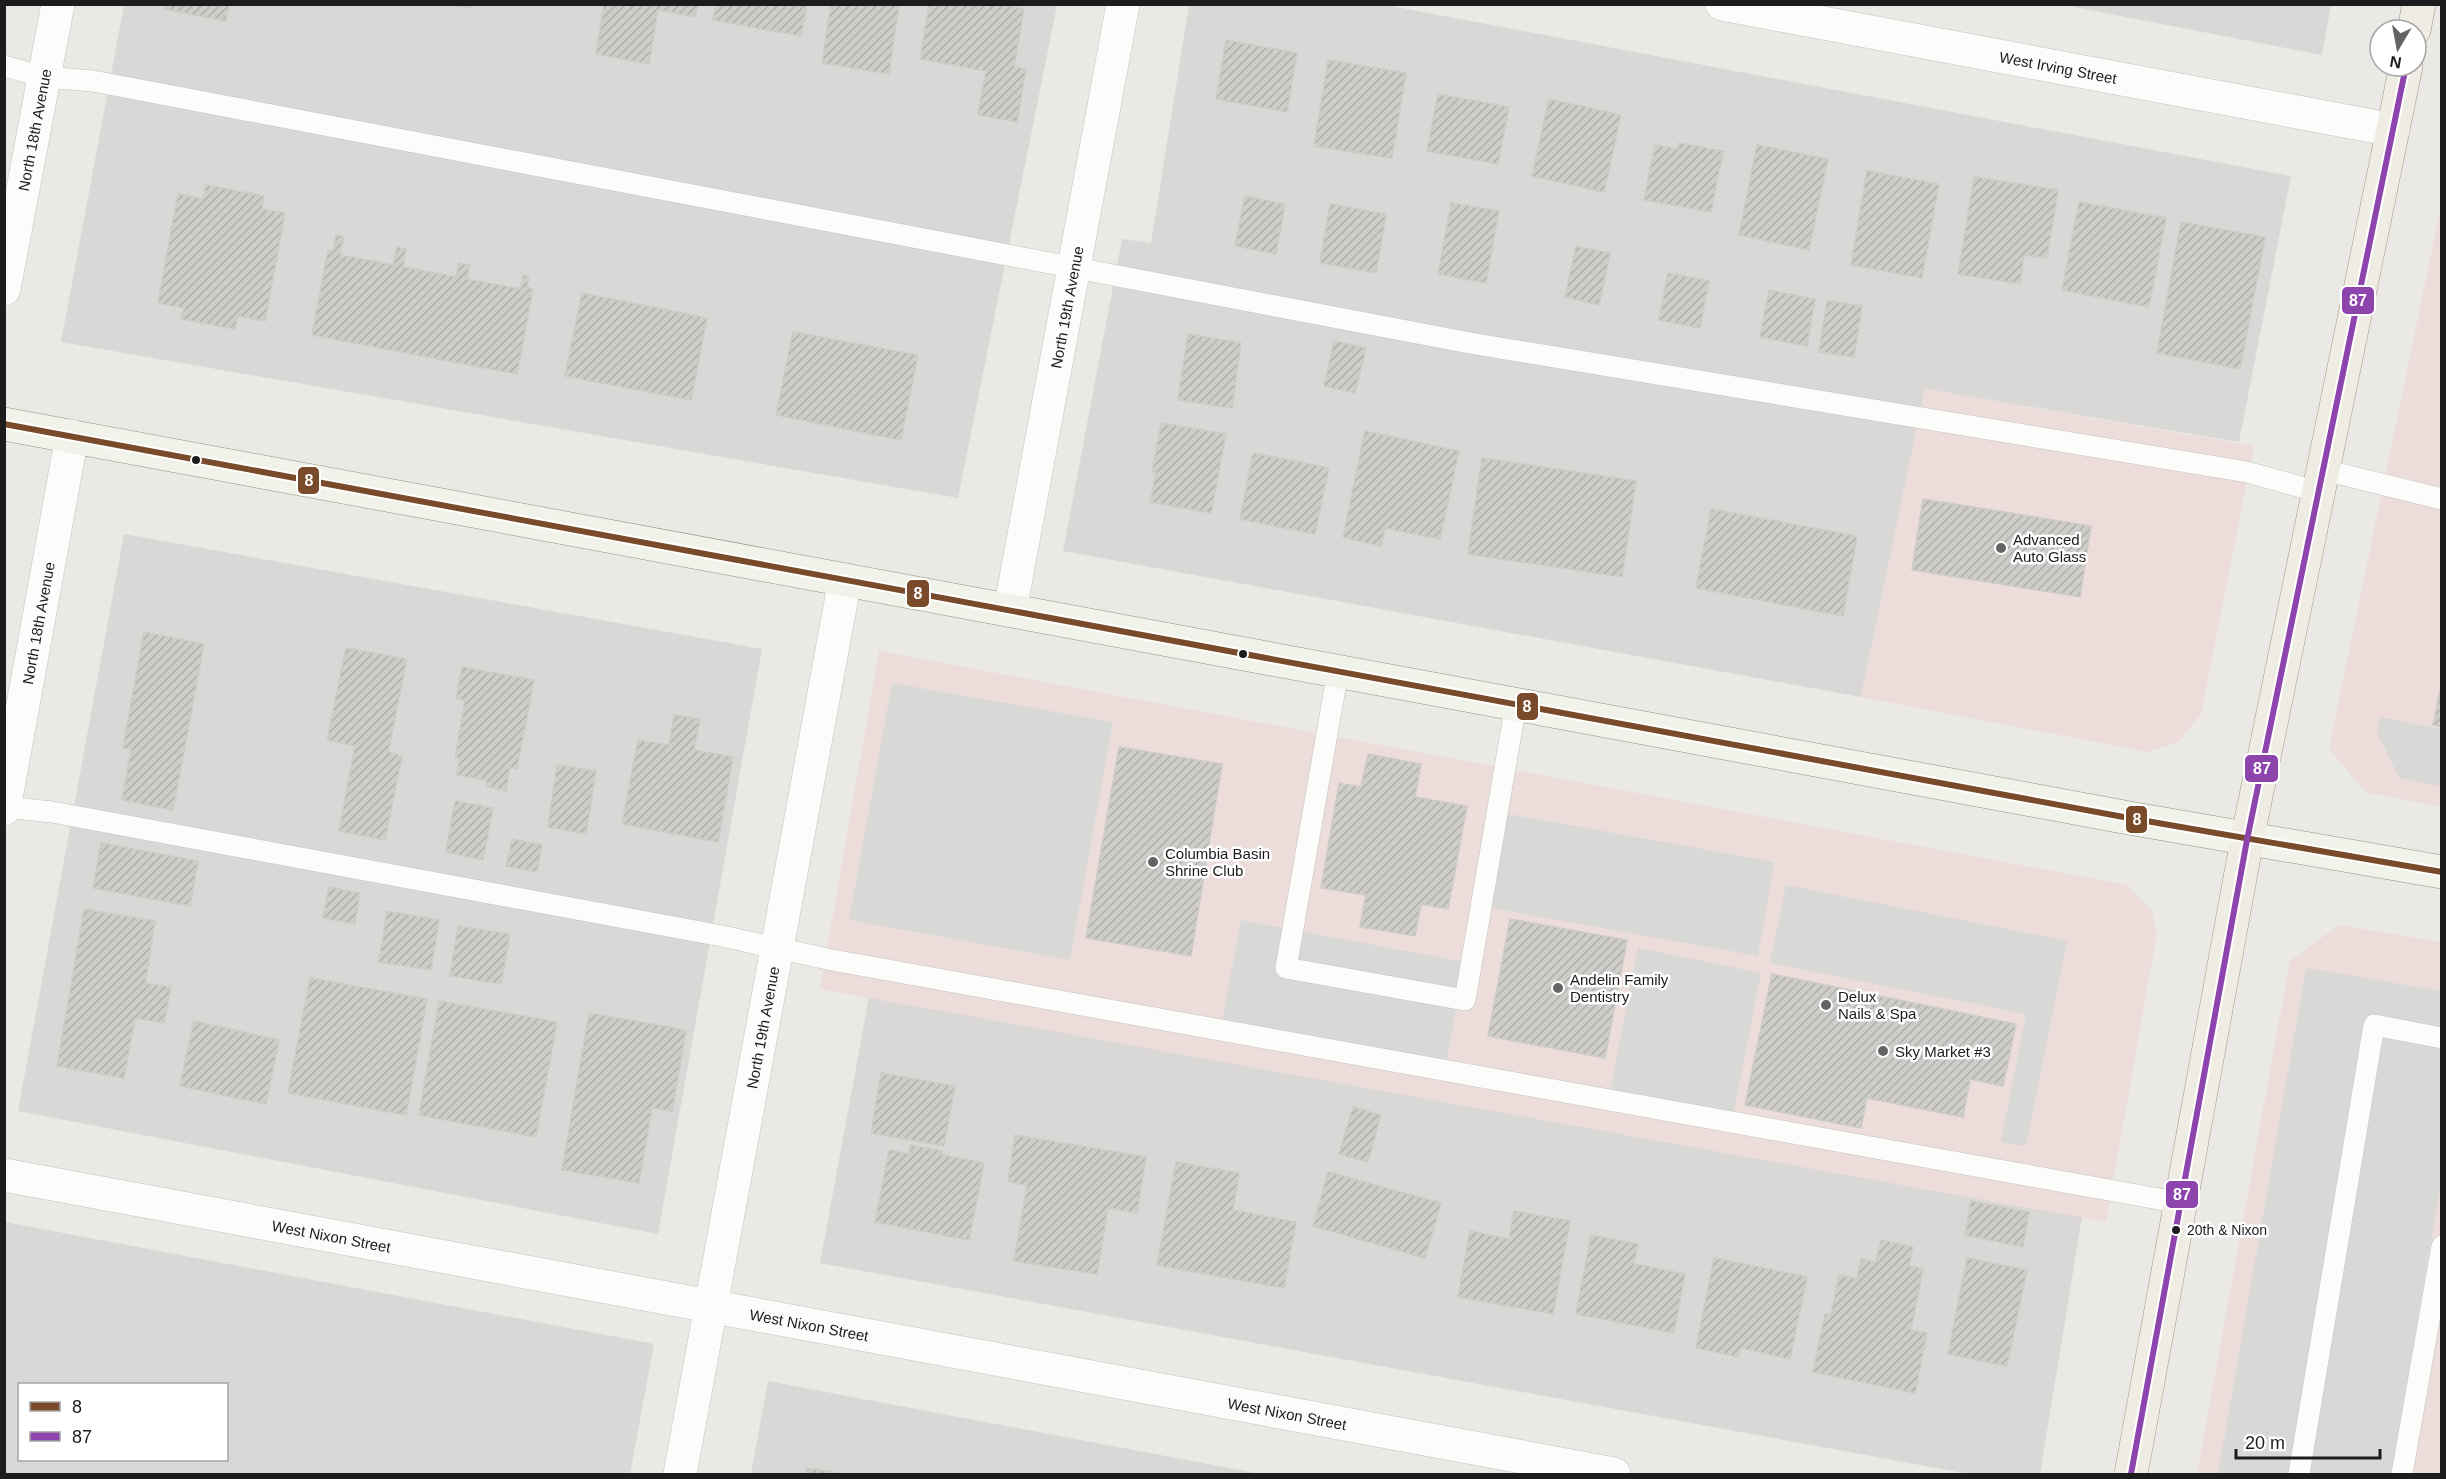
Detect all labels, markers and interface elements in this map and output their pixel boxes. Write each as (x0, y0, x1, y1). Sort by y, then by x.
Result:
north arrow (2368, 18, 2428, 78)
street label: West Irving Street (1998, 48, 2119, 87)
text: N (2388, 53, 2403, 72)
street label: North 18th Avenue (14, 67, 54, 192)
street label: North 19th Avenue (1047, 245, 1086, 370)
line badge: 87 (2341, 286, 2375, 315)
text: 87 (2349, 292, 2367, 309)
unlabelled marker (190, 454, 202, 466)
line badge: 8 (297, 466, 320, 495)
text: 8 (305, 472, 314, 489)
place label: Advanced Auto Glass (2013, 531, 2086, 565)
marker: Advanced Auto Glass (1994, 541, 2008, 555)
street label: North 18th Avenue (18, 561, 57, 686)
line badge: 8 (906, 579, 930, 608)
text: 8 (914, 585, 923, 602)
unlabelled marker (1237, 648, 1249, 660)
line badge: 8 (1516, 692, 1539, 721)
text: 8 (1523, 698, 1532, 715)
line badge: 87 (2244, 754, 2279, 783)
text: 87 (2253, 760, 2271, 777)
line badge: 8 (2125, 805, 2148, 834)
text: 8 (2133, 811, 2142, 828)
place label: Columbia Basin Shrine Club (1165, 845, 1270, 879)
marker: Columbia Basin Shrine Club (1146, 855, 1160, 869)
street label: North 19th Avenue (743, 965, 782, 1090)
place label: Andelin Family Dentistry (1570, 971, 1669, 1005)
marker: Andelin Family Dentistry (1551, 981, 1565, 995)
place label: Delux Nails & Spa (1838, 988, 1917, 1022)
marker: Delux Nails & Spa (1819, 998, 1833, 1012)
place label: Sky Market #3 (1895, 1043, 1991, 1060)
marker: Sky Market #3 (1876, 1044, 1890, 1058)
line badge: 87 (2165, 1180, 2199, 1209)
text: 87 (2173, 1186, 2191, 1203)
street label: West Nixon Street (271, 1216, 393, 1255)
place label: 20th & Nixon (2187, 1222, 2267, 1238)
marker: 20th & Nixon (2170, 1224, 2182, 1236)
street label: West Nixon Street (748, 1305, 871, 1344)
legend (18, 1383, 228, 1461)
street label: West Nixon Street (1226, 1394, 1349, 1433)
text: 8 (72, 1397, 82, 1417)
scale bar (2236, 1422, 2380, 1460)
text: 87 (72, 1427, 92, 1447)
text: 20 m (2245, 1433, 2285, 1453)

